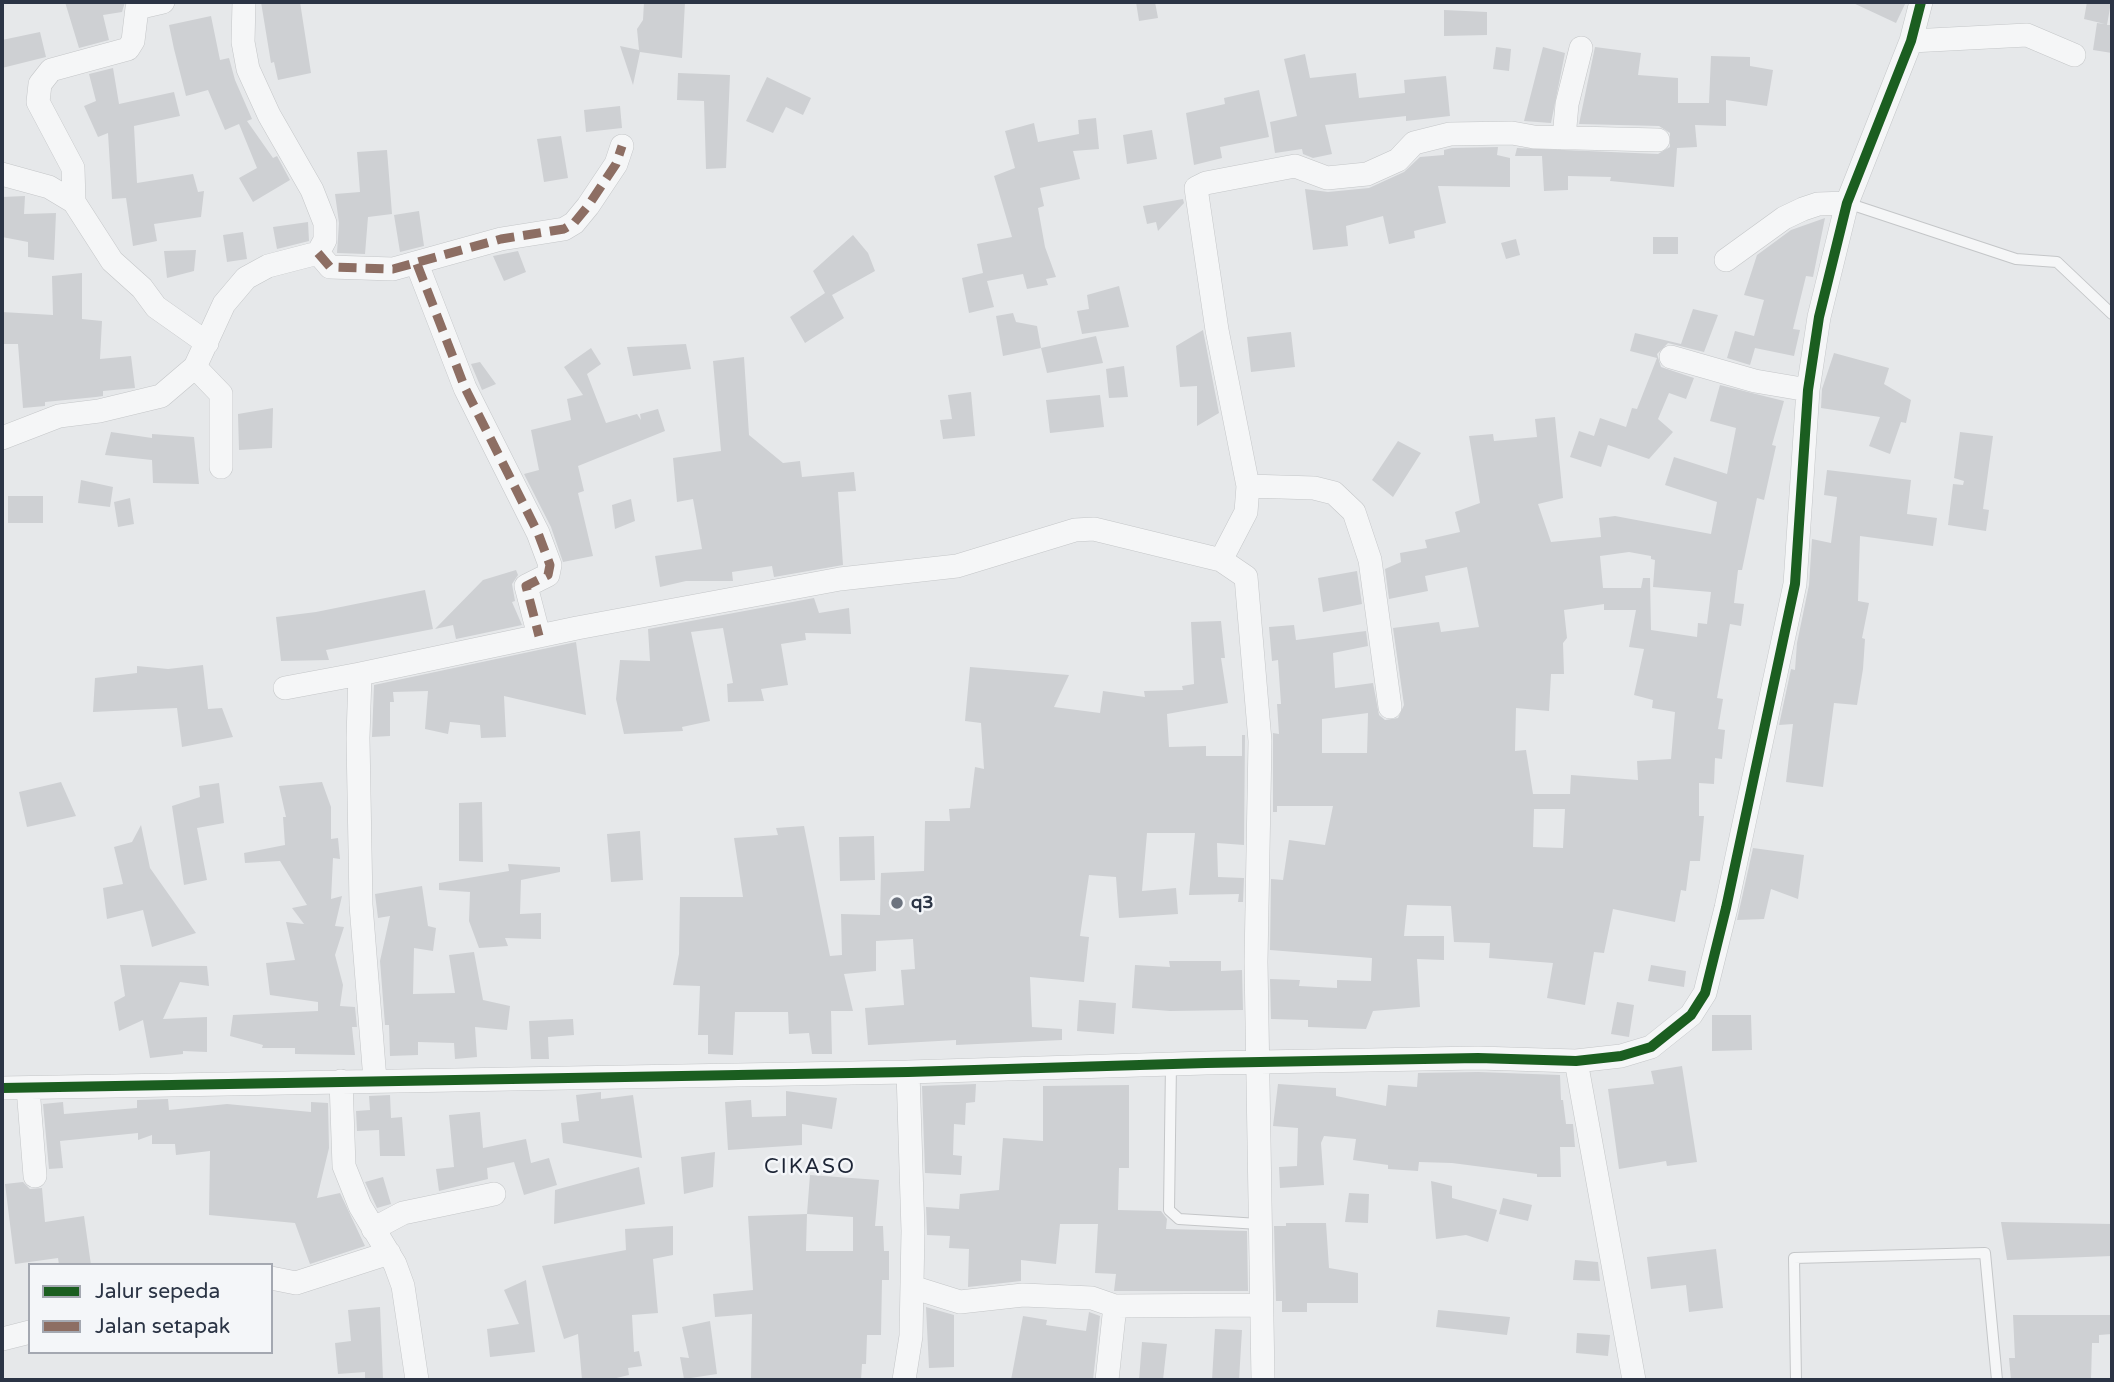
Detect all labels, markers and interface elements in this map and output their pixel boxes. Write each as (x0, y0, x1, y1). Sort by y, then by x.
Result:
place label: q3 (911, 892, 934, 914)
marker: q3 (889, 895, 905, 911)
district label: CIKASO (765, 1154, 855, 1180)
legend (28, 1263, 273, 1354)
text: Jalur sepeda (95, 1279, 220, 1304)
text: Jalan setapak (95, 1314, 230, 1339)

